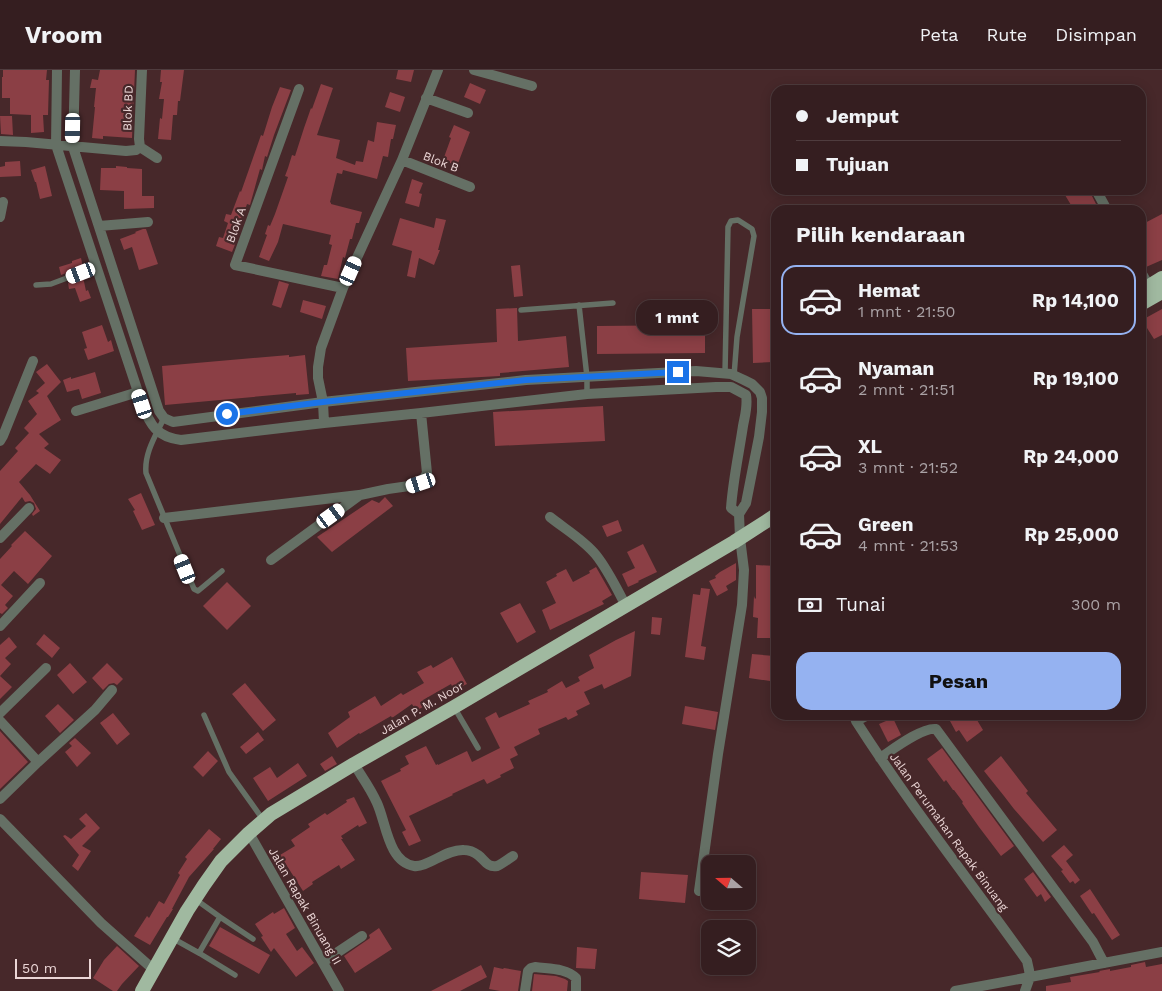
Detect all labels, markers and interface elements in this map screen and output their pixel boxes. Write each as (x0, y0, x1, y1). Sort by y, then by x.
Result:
text: Vroom (25, 21, 103, 49)
text: Peta (920, 24, 958, 45)
text: Rute (986, 24, 1027, 45)
text: Disimpan (1055, 24, 1137, 45)
street label: Blok BD (120, 85, 136, 131)
text: Jemput (826, 105, 899, 128)
car (65, 113, 80, 143)
street label: Blok B (421, 149, 461, 175)
text: Tujuan (826, 153, 889, 176)
street label: Blok A (223, 205, 249, 245)
text: Pilih kendaraan (796, 222, 965, 247)
car (338, 254, 363, 288)
car (64, 261, 97, 285)
icon: car (798, 278, 843, 323)
text: Hemat (858, 279, 920, 302)
text: Rp 14,100 (1032, 289, 1119, 312)
callout: 1 mnt (637, 300, 719, 334)
text: 1 mnt · 21:50 (858, 302, 956, 321)
text: 1 mnt (655, 308, 699, 327)
icon: car (798, 356, 843, 401)
text: Nyaman (858, 357, 934, 380)
route end (667, 361, 689, 383)
text: Rp 19,100 (1033, 367, 1119, 390)
text: 2 mnt · 21:51 (858, 380, 955, 399)
car (130, 387, 153, 421)
route start (216, 403, 238, 425)
icon: car (798, 434, 843, 479)
text: XL (858, 435, 882, 458)
text: Rp 24,000 (1023, 445, 1119, 468)
text: 3 mnt · 21:52 (858, 458, 958, 477)
car (404, 471, 437, 495)
car (314, 501, 347, 531)
icon: car (798, 512, 843, 557)
text: Green (858, 513, 914, 536)
text: Rp 25,000 (1024, 523, 1119, 546)
text: 4 mnt · 21:53 (858, 536, 958, 555)
car (172, 552, 197, 586)
icon: cash (796, 591, 824, 619)
text: Tunai (836, 593, 886, 616)
text: 300 m (1071, 595, 1121, 614)
button: Pesan (796, 652, 1121, 710)
street label: Jalan P. M. Noor (378, 678, 466, 738)
street label: Jalan Perumahan Rapak Binuang (887, 750, 1011, 914)
street label: Jalan Rapak Binuang II (266, 845, 344, 967)
north arrow (701, 855, 756, 910)
map controls (701, 855, 756, 975)
button: layers (701, 920, 756, 975)
scale bar (15, 956, 91, 979)
text: 50 m (22, 960, 57, 976)

